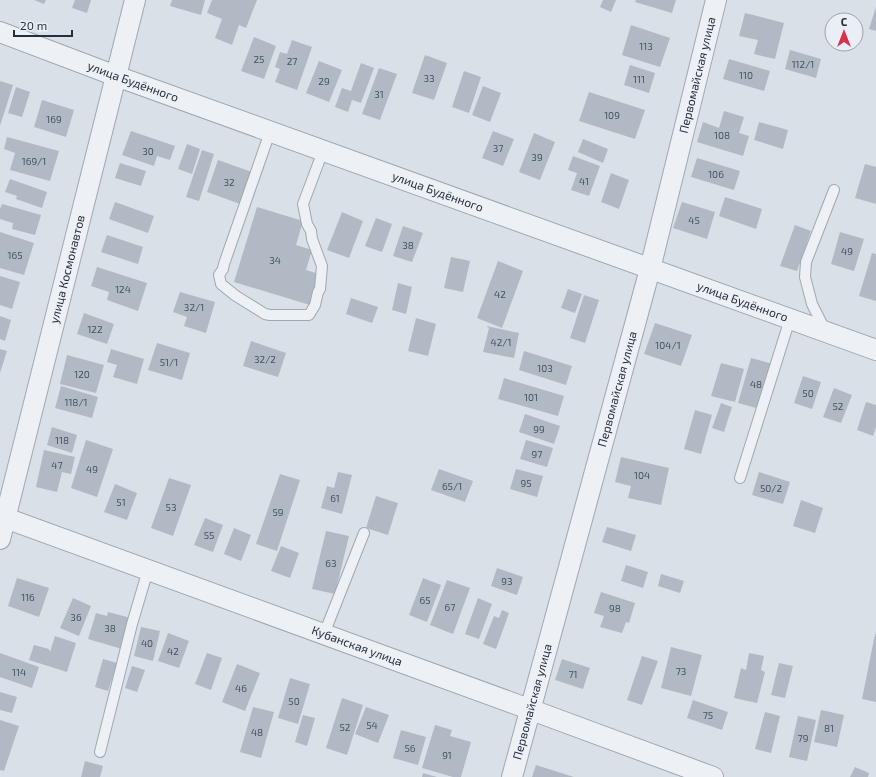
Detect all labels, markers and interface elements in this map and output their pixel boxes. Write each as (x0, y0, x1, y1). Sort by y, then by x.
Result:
scale bar (14, 12, 72, 38)
north arrow (824, 12, 864, 52)
street label: Первомайская улица (676, 15, 718, 135)
text: С (841, 15, 848, 28)
text: 20 m (20, 18, 47, 32)
house number: 113 (639, 40, 653, 52)
house number: 25 (254, 53, 264, 65)
house number: 27 (287, 55, 297, 67)
street label: улица Будённого (85, 58, 181, 104)
house number: 112/1 (792, 58, 814, 70)
house number: 110 (739, 69, 753, 81)
house number: 33 (423, 72, 435, 84)
house number: 111 (633, 73, 645, 85)
house number: 29 (318, 75, 330, 87)
house number: 31 (374, 88, 384, 100)
house number: 109 (604, 109, 620, 121)
house number: 169 (46, 113, 62, 125)
house number: 108 (714, 129, 730, 141)
house number: 37 (493, 142, 503, 154)
house number: 30 (142, 145, 154, 157)
house number: 39 (531, 151, 543, 163)
house number: 169/1 (22, 155, 46, 167)
street label: улица Будённого (390, 168, 486, 214)
house number: 106 (708, 168, 724, 180)
house number: 41 (579, 175, 589, 187)
house number: 32 (223, 176, 235, 188)
street label: улица Космонавтов (46, 213, 87, 325)
house number: 45 (688, 214, 700, 226)
house number: 38 (402, 239, 414, 251)
house number: 49 (841, 245, 853, 257)
house number: 165 (7, 249, 23, 261)
house number: 34 (269, 254, 281, 266)
street label: улица Будённого (695, 278, 790, 324)
house number: 124 (115, 283, 131, 295)
house number: 42 (494, 288, 506, 300)
house number: 32/1 (184, 301, 204, 313)
house number: 122 (87, 323, 103, 335)
street label: Первомайская улица (594, 329, 639, 448)
house number: 42/1 (491, 336, 511, 348)
house number: 104/1 (655, 339, 681, 351)
house number: 32/2 (254, 353, 276, 365)
house number: 51/1 (160, 356, 178, 368)
house number: 103 (537, 362, 553, 374)
house number: 120 (74, 368, 90, 380)
house number: 48 (750, 378, 762, 390)
house number: 50 (802, 387, 814, 399)
house number: 101 (524, 391, 538, 403)
house number: 118/1 (64, 396, 88, 408)
house number: 52 (833, 400, 844, 412)
house number: 99 (533, 423, 545, 435)
house number: 118 (55, 434, 69, 446)
house number: 97 (532, 448, 542, 460)
house number: 47 (51, 459, 63, 471)
house number: 49 (86, 463, 98, 475)
house number: 104 (634, 469, 650, 481)
house number: 95 (520, 477, 532, 489)
house number: 65/1 (442, 480, 462, 492)
house number: 50/2 (760, 482, 782, 494)
house number: 61 (330, 492, 340, 504)
house number: 51 (116, 496, 126, 508)
house number: 53 (166, 501, 176, 513)
house number: 59 (272, 506, 284, 518)
house number: 55 (204, 529, 214, 541)
house number: 63 (325, 557, 337, 569)
house number: 93 (501, 575, 513, 587)
house number: 116 (21, 591, 35, 603)
house number: 65 (419, 594, 431, 606)
house number: 67 (445, 601, 455, 613)
house number: 98 (609, 602, 621, 614)
house number: 36 (70, 611, 82, 623)
house number: 38 (104, 622, 116, 634)
street label: Кубанская улица (310, 622, 405, 668)
house number: 40 (141, 637, 153, 649)
street label: Первомайская улица (509, 642, 554, 761)
house number: 42 (167, 645, 179, 657)
house number: 73 (676, 665, 686, 677)
house number: 114 (12, 666, 26, 678)
house number: 71 (568, 668, 578, 680)
house number: 46 (235, 682, 247, 694)
house number: 50 (288, 695, 300, 707)
house number: 75 (703, 709, 713, 721)
house number: 54 (366, 719, 378, 731)
house number: 52 (340, 721, 351, 733)
house number: 81 (824, 722, 834, 734)
house number: 48 (251, 726, 263, 738)
house number: 79 (798, 732, 809, 744)
house number: 56 (404, 742, 416, 754)
house number: 91 (442, 749, 452, 761)

